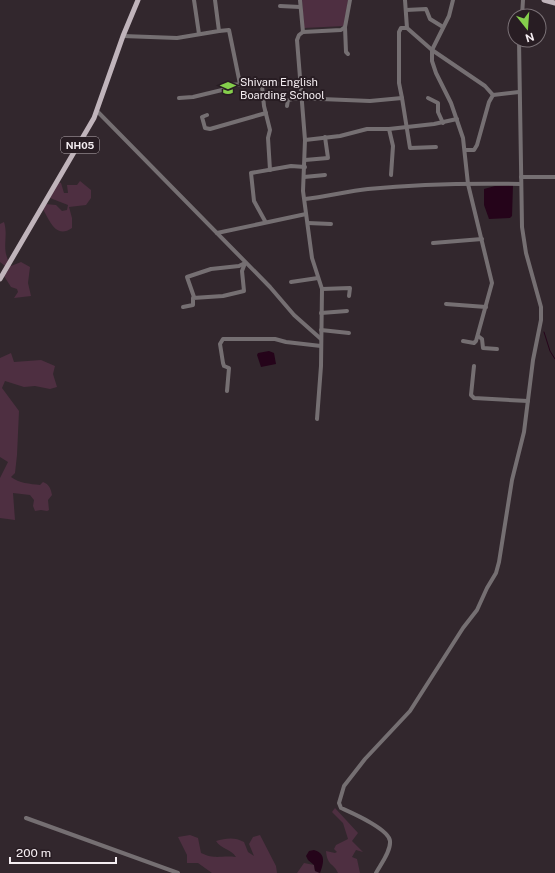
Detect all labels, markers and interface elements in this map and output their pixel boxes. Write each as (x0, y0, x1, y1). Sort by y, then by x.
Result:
north arrow (507, 8, 547, 48)
text: N (524, 31, 536, 45)
place label: Shivam English Boarding School (240, 76, 325, 101)
school or university icon: Shivam English Boarding School (219, 79, 237, 97)
road number: NH05 (61, 137, 99, 153)
scale bar (10, 839, 116, 865)
text: 200 m (16, 846, 51, 860)

